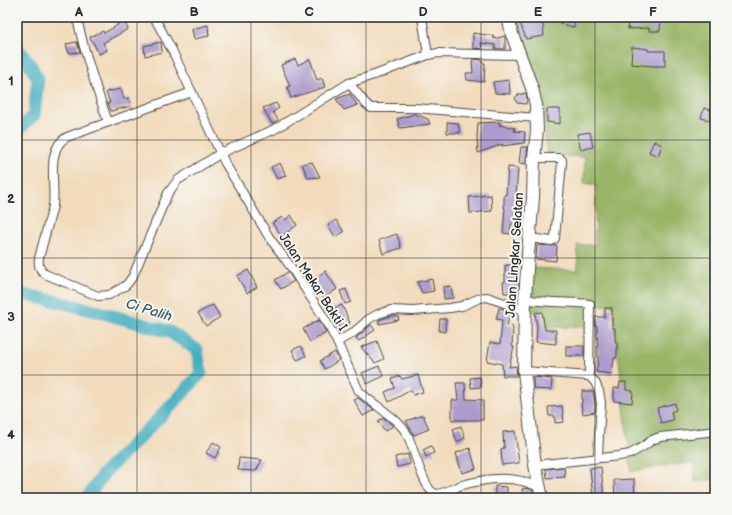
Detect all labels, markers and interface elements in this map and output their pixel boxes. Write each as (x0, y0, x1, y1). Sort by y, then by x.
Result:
text: A (74, 4, 83, 20)
text: B (189, 4, 199, 20)
text: C (304, 4, 314, 20)
text: D (418, 4, 428, 20)
text: E (534, 4, 543, 20)
text: F (649, 4, 657, 20)
text: 1 (8, 73, 14, 89)
text: 2 (7, 191, 15, 207)
street label: Jalan Lingkar Selatan (503, 192, 527, 318)
street label: Jalan Mekar Bakti I (275, 230, 351, 334)
water label: Ci Palih (124, 295, 174, 325)
text: 3 (7, 309, 15, 325)
text: 4 (7, 427, 15, 443)

